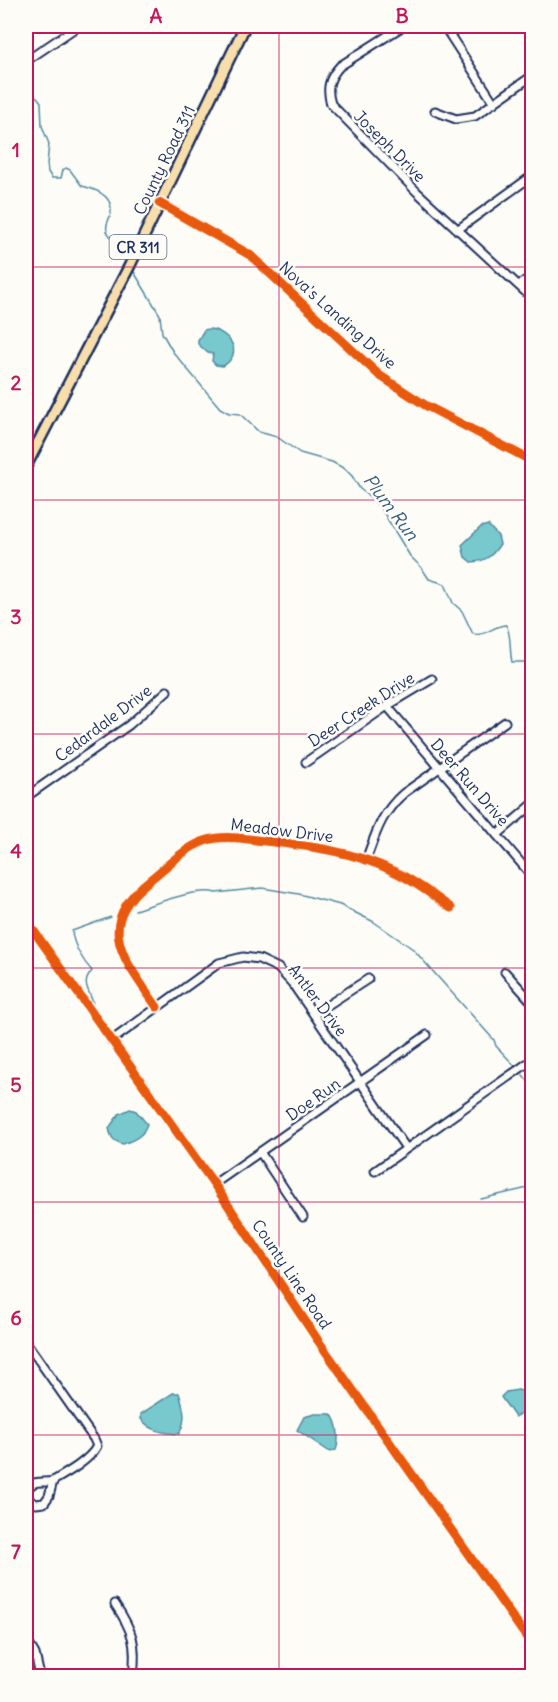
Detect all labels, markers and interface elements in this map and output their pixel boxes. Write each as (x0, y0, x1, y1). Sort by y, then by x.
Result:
text: A (150, 3, 163, 28)
text: B (395, 3, 409, 28)
street label: County Road 311 (129, 102, 199, 218)
street label: Joseph Drive (350, 106, 430, 186)
text: 1 (12, 137, 20, 162)
road number: CR 311 (110, 235, 166, 259)
street label: Nova's Landing Drive (275, 257, 401, 373)
text: 2 (11, 370, 22, 395)
water label: Plum Run (358, 469, 424, 545)
text: 3 (10, 604, 22, 629)
street label: Deer Creek Drive (304, 667, 418, 751)
street label: Cedardale Drive (51, 680, 155, 766)
street label: Deer Run Drive (427, 734, 513, 830)
street label: Meadow Drive (230, 814, 334, 846)
text: 4 (10, 838, 22, 863)
street label: Antler Drive (284, 960, 352, 1040)
text: 5 (10, 1072, 22, 1097)
street label: Doe Run (282, 1073, 344, 1125)
street label: County Line Road (248, 1216, 336, 1332)
text: 6 (10, 1305, 22, 1330)
text: 7 (11, 1539, 21, 1564)

